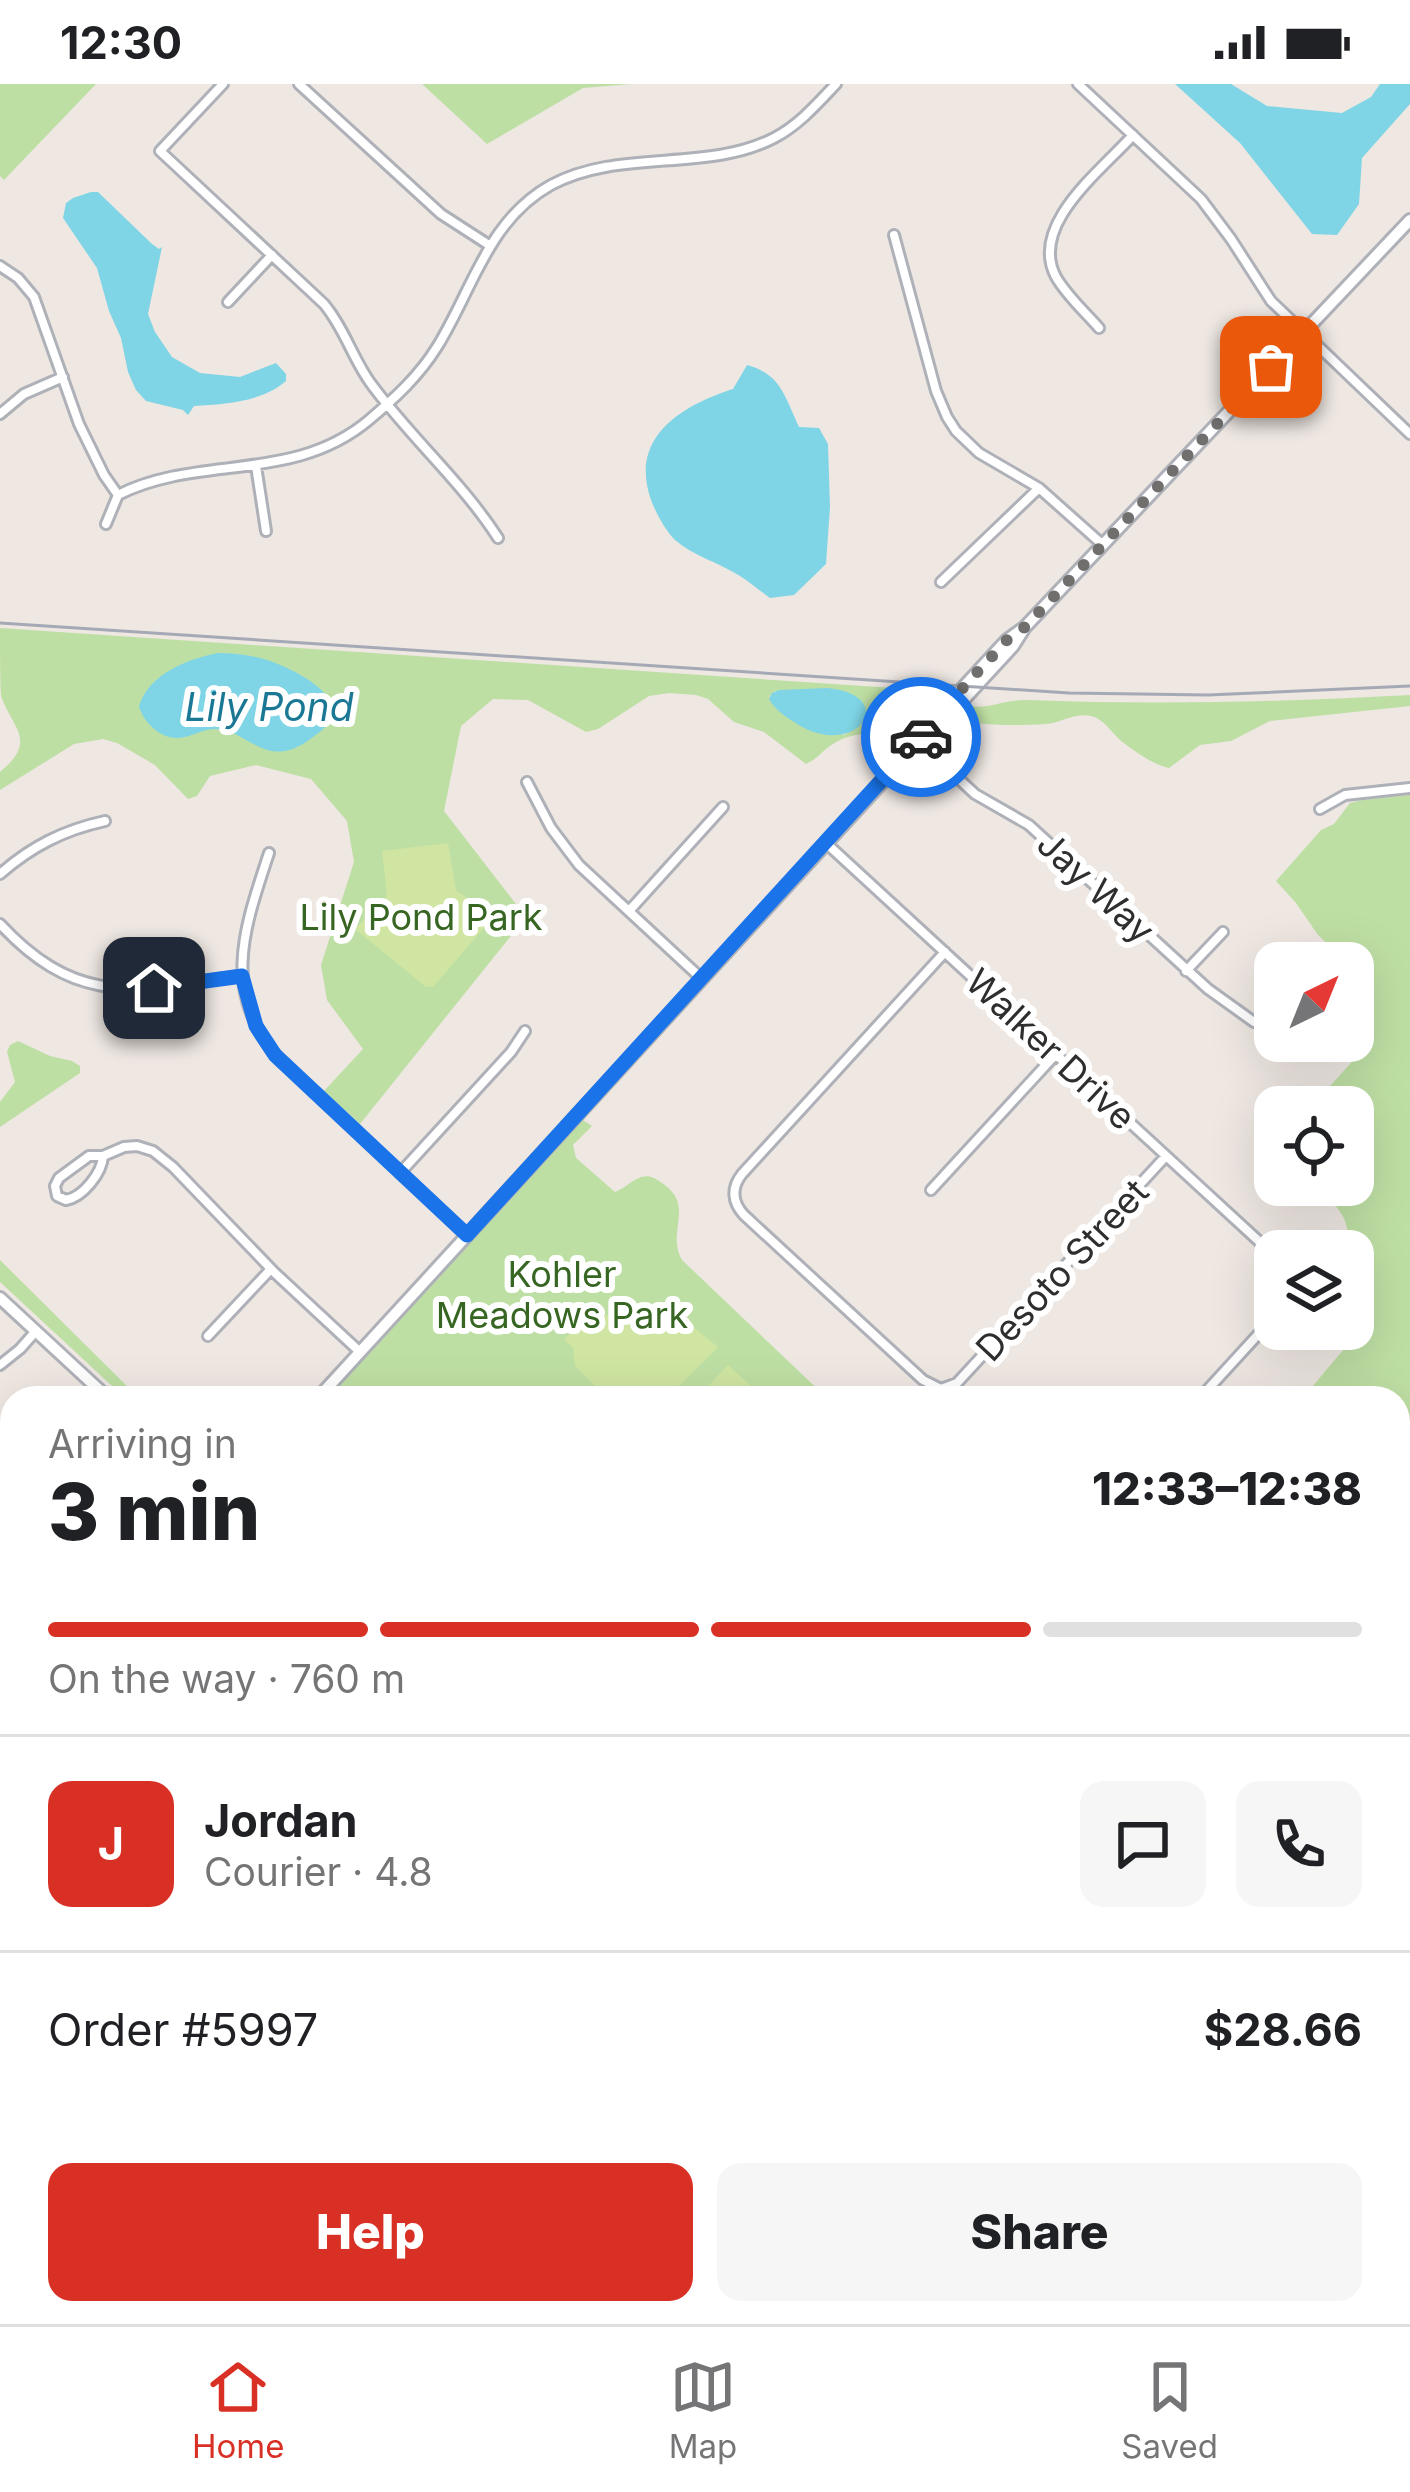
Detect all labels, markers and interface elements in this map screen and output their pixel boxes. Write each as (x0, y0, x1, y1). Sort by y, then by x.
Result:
text: 12:30 (60, 15, 182, 70)
pin (1220, 316, 1322, 418)
icon: bag (1238, 334, 1304, 400)
courier (861, 677, 981, 797)
water label: Lily Pond (184, 683, 354, 730)
icon: car (888, 704, 954, 770)
street label: Jay Way (1028, 822, 1164, 952)
park label: Lily Pond Park (299, 895, 543, 939)
pin (103, 937, 205, 1039)
north arrow (1254, 942, 1374, 1062)
map controls (1254, 942, 1374, 1350)
icon: home (121, 955, 187, 1021)
street label: Walker Drive (957, 959, 1145, 1139)
button: locate (1254, 1086, 1374, 1206)
street label: Desoto Street (967, 1170, 1157, 1370)
button: layers (1254, 1230, 1374, 1350)
park label: Kohler Meadows Park (436, 1252, 689, 1337)
text: Arriving in (48, 1420, 237, 1467)
text: 12:33–12:38 (1092, 1461, 1362, 1516)
text: 3 min (48, 1464, 260, 1559)
text: On the way · 760 m (48, 1655, 405, 1702)
button: chat (1080, 1781, 1206, 1907)
button: phone (1236, 1781, 1362, 1907)
text: Jordan (204, 1793, 358, 1848)
text: J (98, 1816, 124, 1871)
text: Courier · 4.8 (204, 1848, 433, 1895)
text: Order #5997 (48, 2002, 318, 2057)
text: $28.66 (1204, 2002, 1362, 2057)
button: Help (48, 2163, 693, 2301)
button: Share (717, 2163, 1362, 2301)
tab: Home (192, 2354, 285, 2466)
tab: Map (669, 2354, 737, 2466)
tab: Saved (1121, 2354, 1218, 2466)

